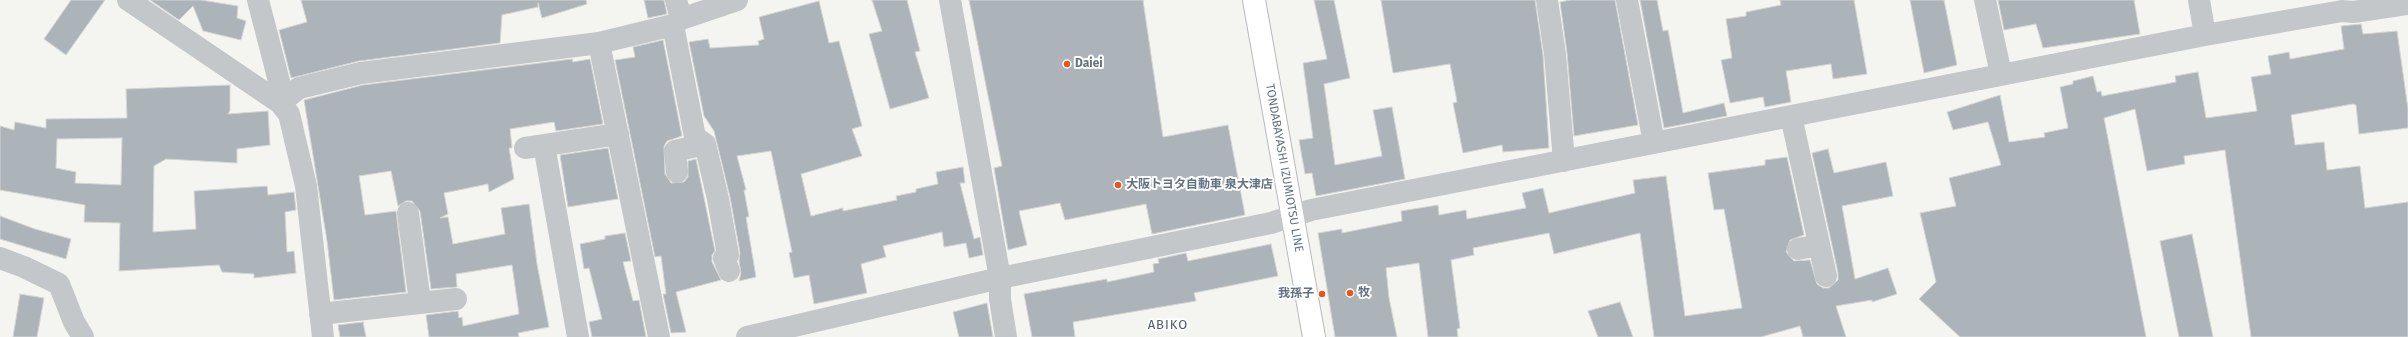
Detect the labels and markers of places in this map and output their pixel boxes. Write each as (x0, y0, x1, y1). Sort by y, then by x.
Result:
place label: Daiei (1075, 57, 1103, 71)
marker: Daiei (1062, 59, 1072, 69)
place label: 大阪トヨタ自動車 泉大津店 (1126, 178, 1273, 192)
marker: 大阪トヨタ自動車 泉大津店 (1113, 180, 1123, 190)
place label: 牧 (1358, 286, 1370, 300)
place label: 我孫子 (1278, 287, 1314, 301)
marker: 牧 (1345, 288, 1355, 298)
marker: 我孫子 (1317, 289, 1327, 299)

